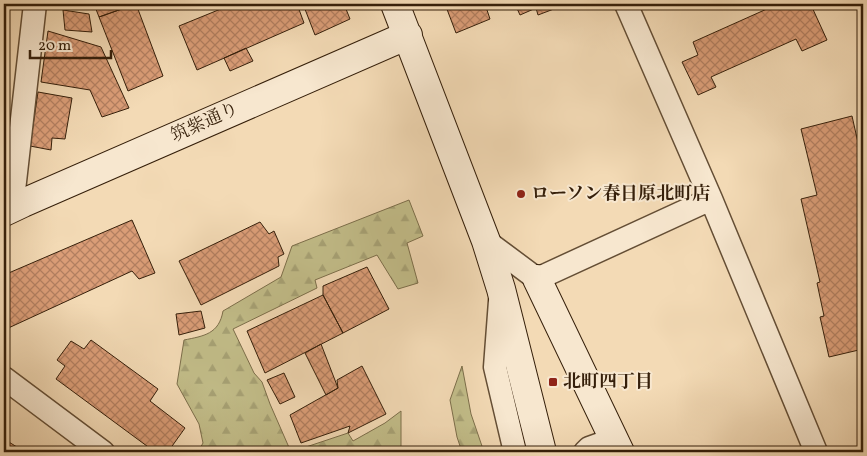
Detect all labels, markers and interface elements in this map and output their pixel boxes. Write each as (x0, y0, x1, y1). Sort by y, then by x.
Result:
scale bar (30, 28, 111, 60)
text: 20 m (38, 36, 71, 57)
street label: 筑紫通り (167, 97, 243, 149)
place label: ローソン春日原北町店 (531, 182, 710, 207)
marker: ローソン春日原北町店 (515, 188, 527, 200)
place label: 北町四丁目 (563, 370, 653, 395)
marker: 北町四丁目 (547, 376, 559, 388)

